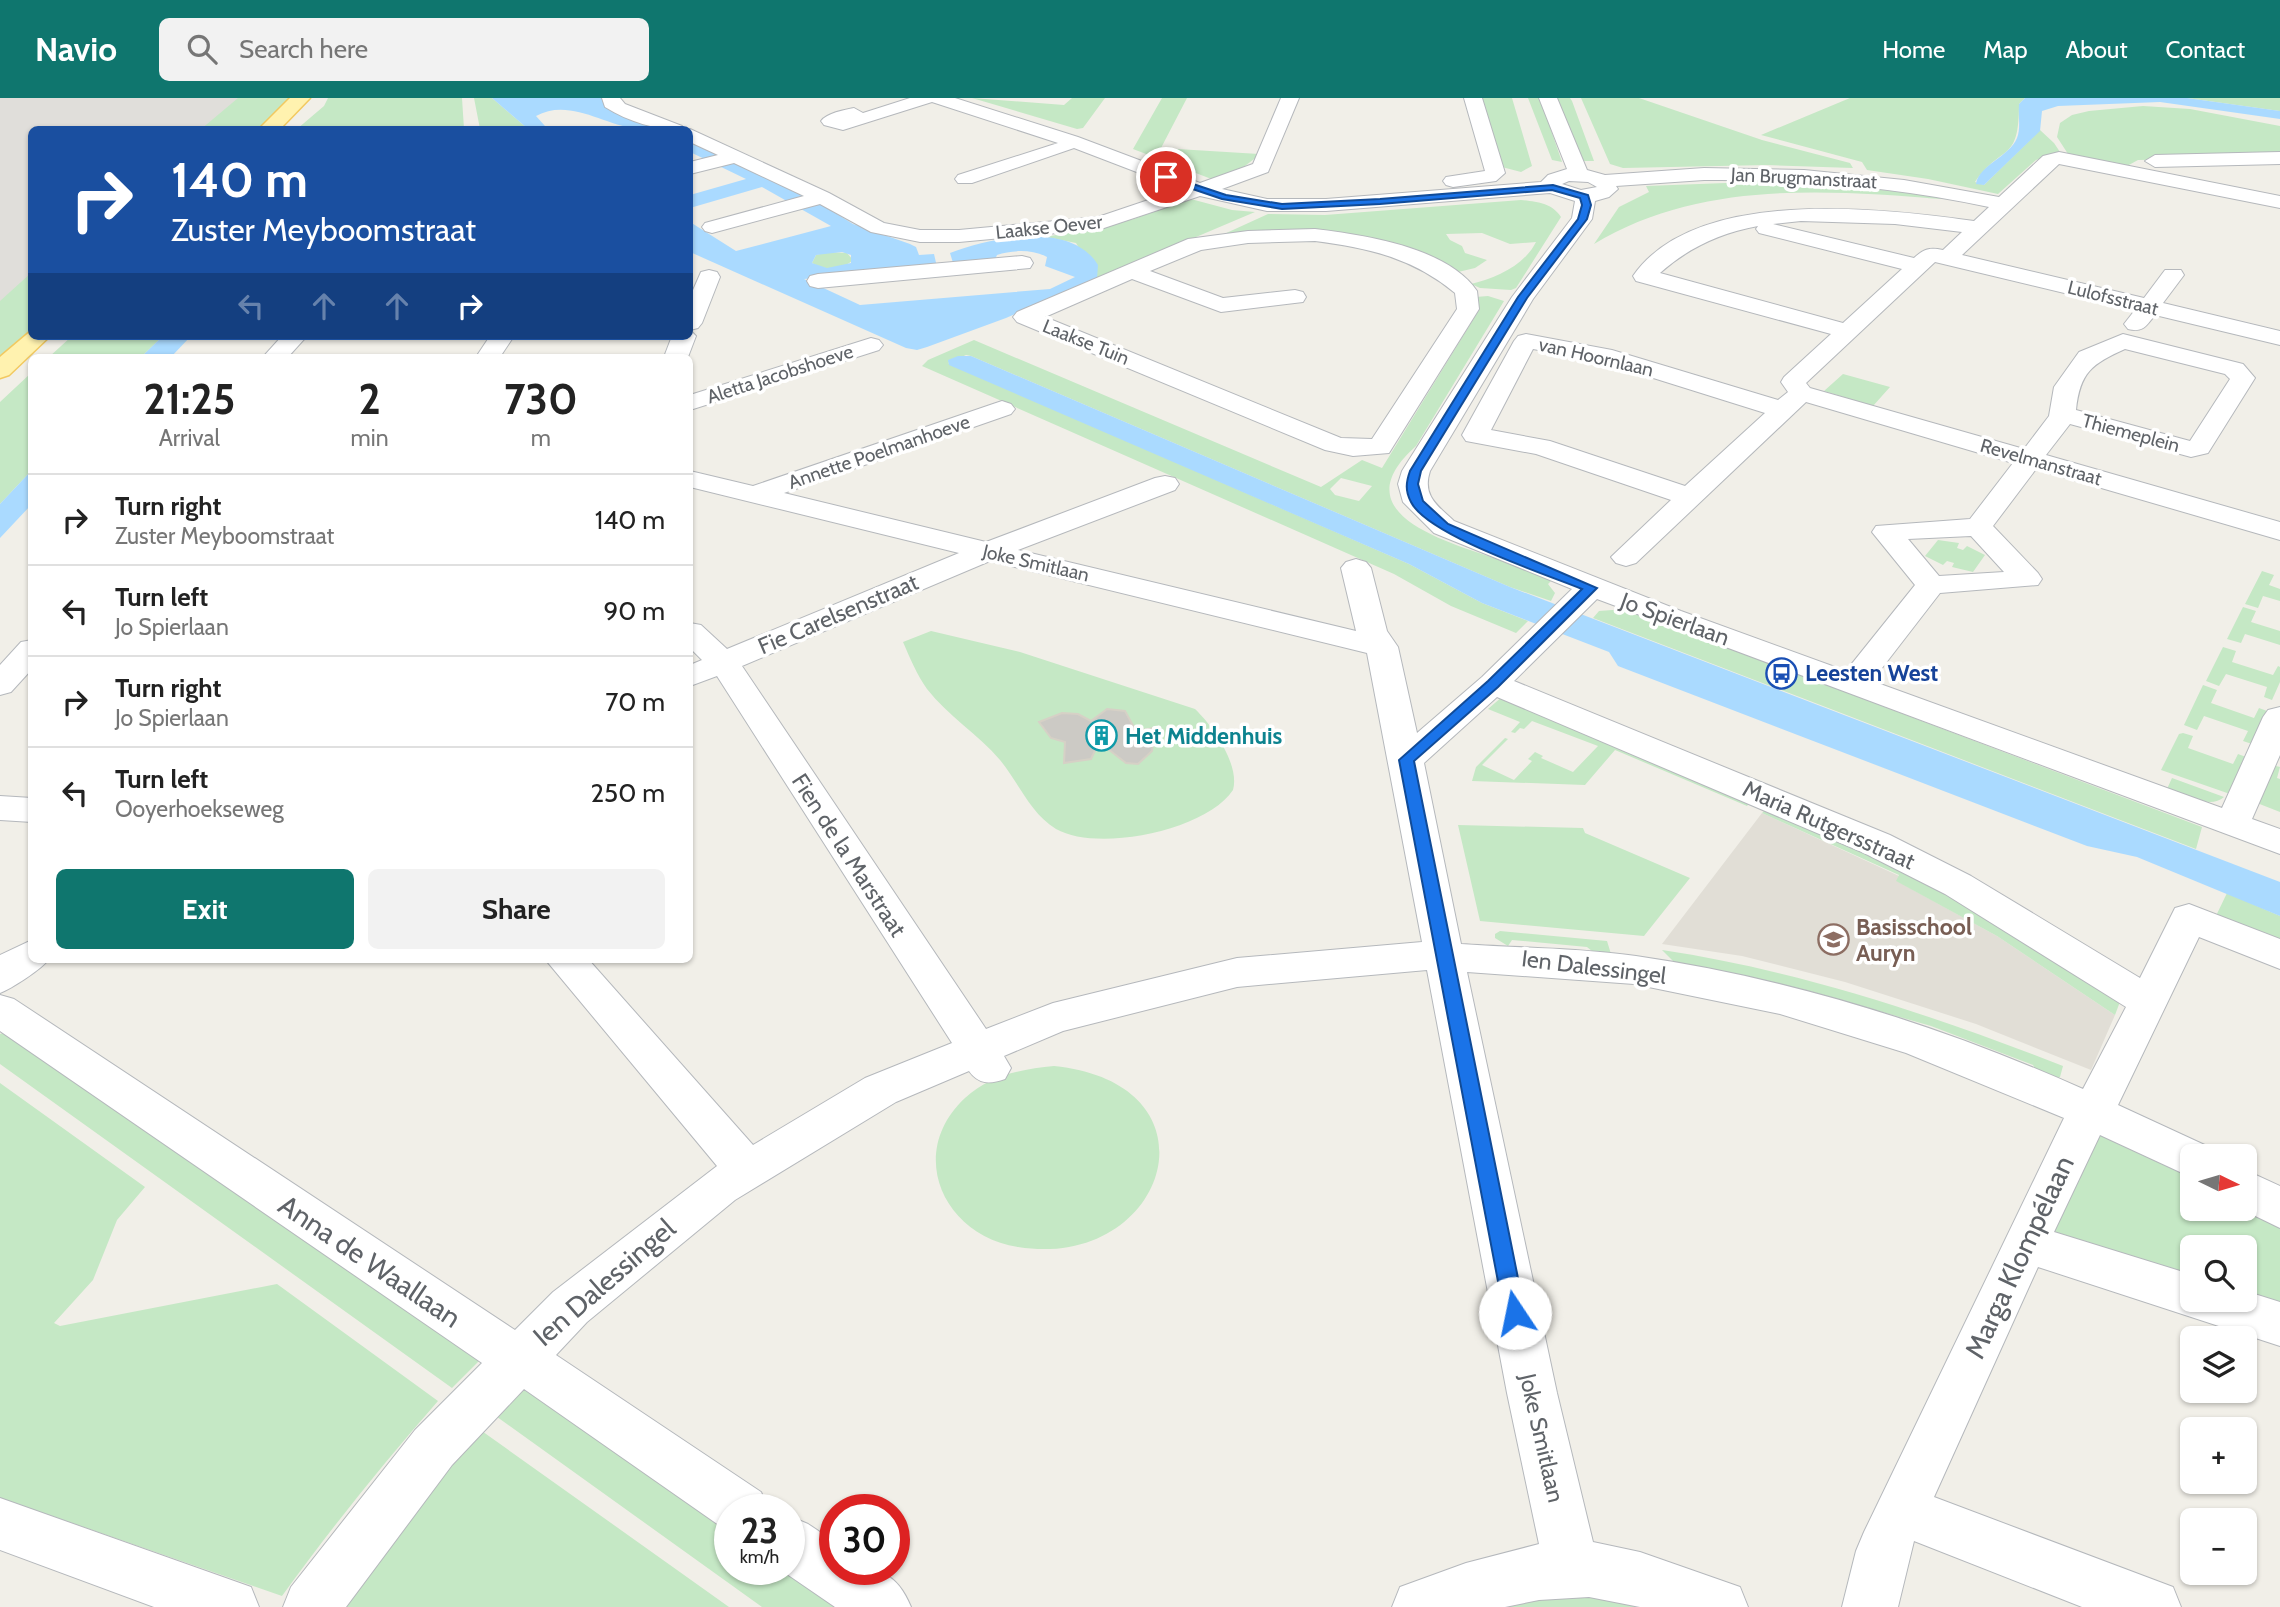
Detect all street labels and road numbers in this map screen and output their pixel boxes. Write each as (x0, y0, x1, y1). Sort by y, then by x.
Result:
street label: Jan Brugmanstraat (1729, 163, 1878, 193)
street label: Laakse Oever (994, 210, 1104, 244)
street label: Lulofsstraat (2065, 276, 2161, 321)
street label: Laakse Tuin (1039, 314, 1133, 370)
street label: van Hoornlaan (1536, 333, 1656, 381)
street label: Aletta Jacobshoeve (704, 339, 856, 408)
street label: Thiemeplein (2080, 409, 2182, 457)
street label: Annette Poelmanhoeve (785, 410, 973, 494)
street label: Revelmanstraat (1978, 434, 2105, 490)
street label: Joke Smitlaan (980, 539, 1091, 586)
street label: Fie Carelsenstraat (754, 568, 922, 660)
street label: Jo Spierlaan (1616, 586, 1733, 652)
street label: Fien de la Marstraat (786, 768, 912, 942)
street label: Maria Rutgersstraat (1739, 775, 1920, 876)
street label: Ien Dalessingel (1520, 944, 1668, 990)
street label: Marga Klompélaan (1957, 1150, 2081, 1364)
street label: Anna de Waallaan (272, 1188, 468, 1334)
street label: Ien Dalessingel (526, 1211, 682, 1353)
street label: Joke Smitlaan (1513, 1370, 1570, 1505)

